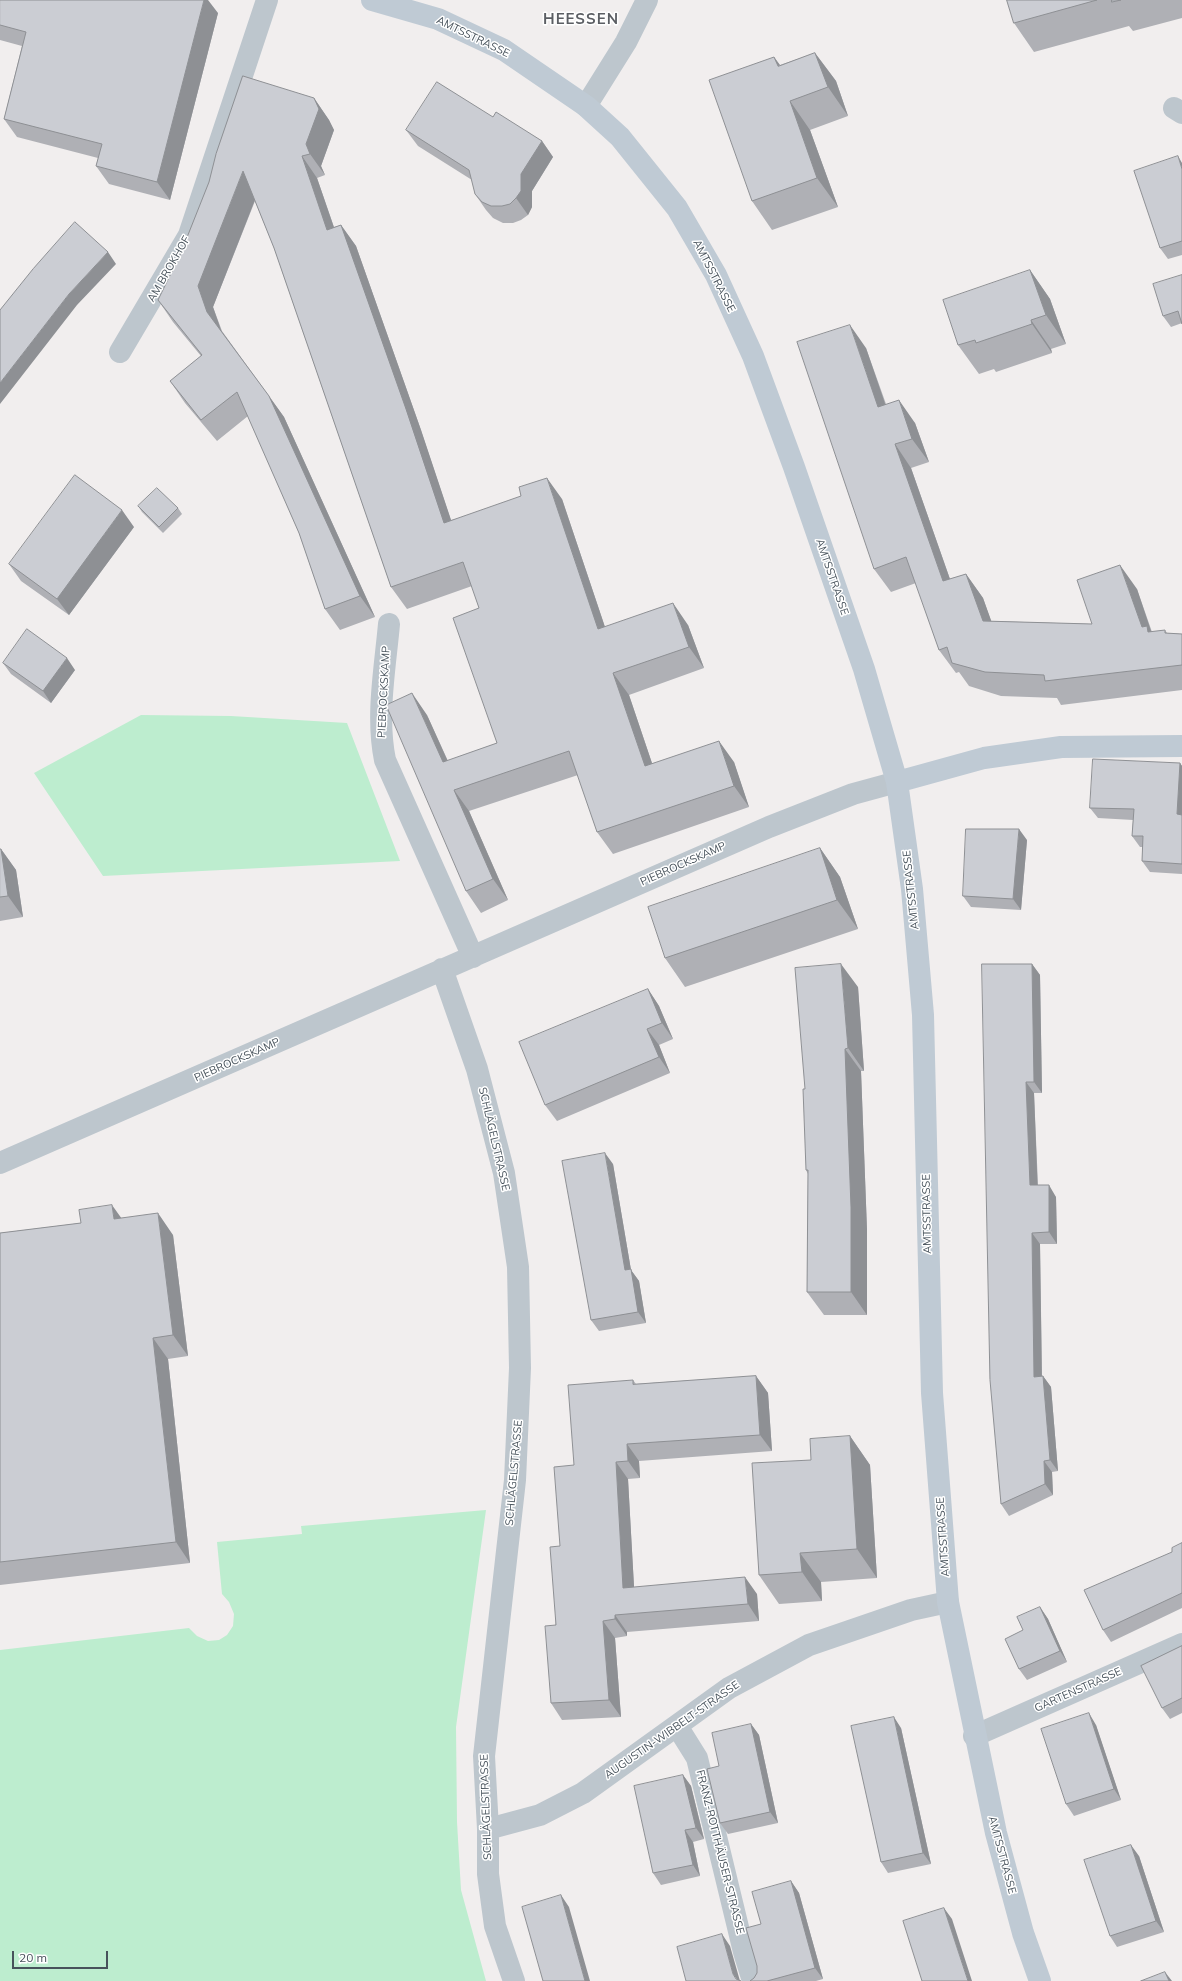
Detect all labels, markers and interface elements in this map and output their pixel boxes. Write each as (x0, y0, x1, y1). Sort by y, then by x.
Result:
district label: HEESSEN (543, 10, 619, 28)
street label: AMTSSTRASSE (434, 14, 512, 60)
street label: AM BROKHOF (145, 234, 193, 304)
street label: AMTSSTRASSE (690, 237, 738, 315)
street label: AMTSSTRASSE (813, 537, 851, 617)
street label: PIEBROCKSKAMP (375, 646, 393, 738)
street label: PIEBROCKSKAMP (638, 839, 728, 889)
street label: AMTSSTRASSE (900, 850, 922, 930)
street label: PIEBROCKSKAMP (192, 1035, 282, 1085)
street label: SCHLÄGELSTRASSE (476, 1086, 512, 1192)
street label: AMTSSTRASSE (920, 1174, 934, 1254)
street label: SCHLÄGELSTRASSE (503, 1420, 525, 1526)
street label: AMTSSTRASSE (934, 1497, 952, 1577)
street label: GARTENSTRASSE (1032, 1665, 1124, 1715)
street label: AUGUSTIN-WIBBELT-STRASSE (602, 1678, 742, 1782)
street label: SCHLÄGELSTRASSE (478, 1754, 494, 1860)
street label: FRANZ-ROTTHÄUSER-STRASSE (693, 1769, 747, 1935)
street label: AMTSSTRASSE (985, 1815, 1019, 1895)
scale bar (14, 1943, 110, 1969)
text: 20 m (19, 1950, 47, 1965)

